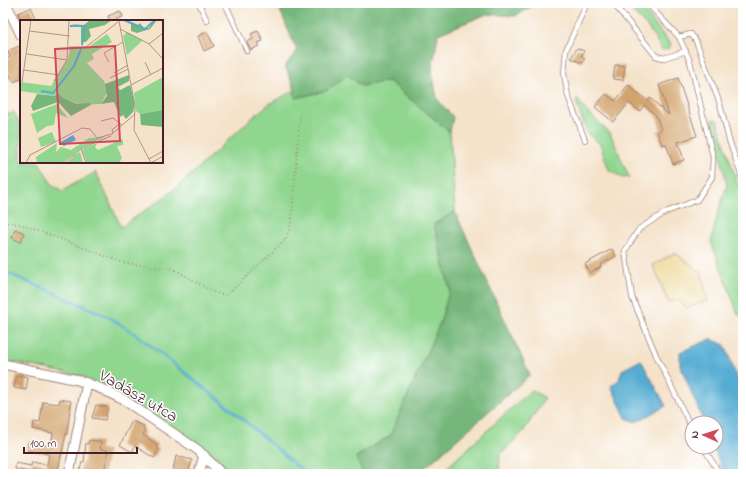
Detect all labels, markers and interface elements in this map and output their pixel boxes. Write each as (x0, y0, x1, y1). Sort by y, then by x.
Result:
inset map (20, 20, 163, 163)
street label: Vadász utca (93, 363, 182, 429)
north arrow (684, 415, 724, 455)
scale bar (24, 429, 137, 455)
text: N (687, 430, 703, 439)
text: 100 m (30, 435, 57, 453)

